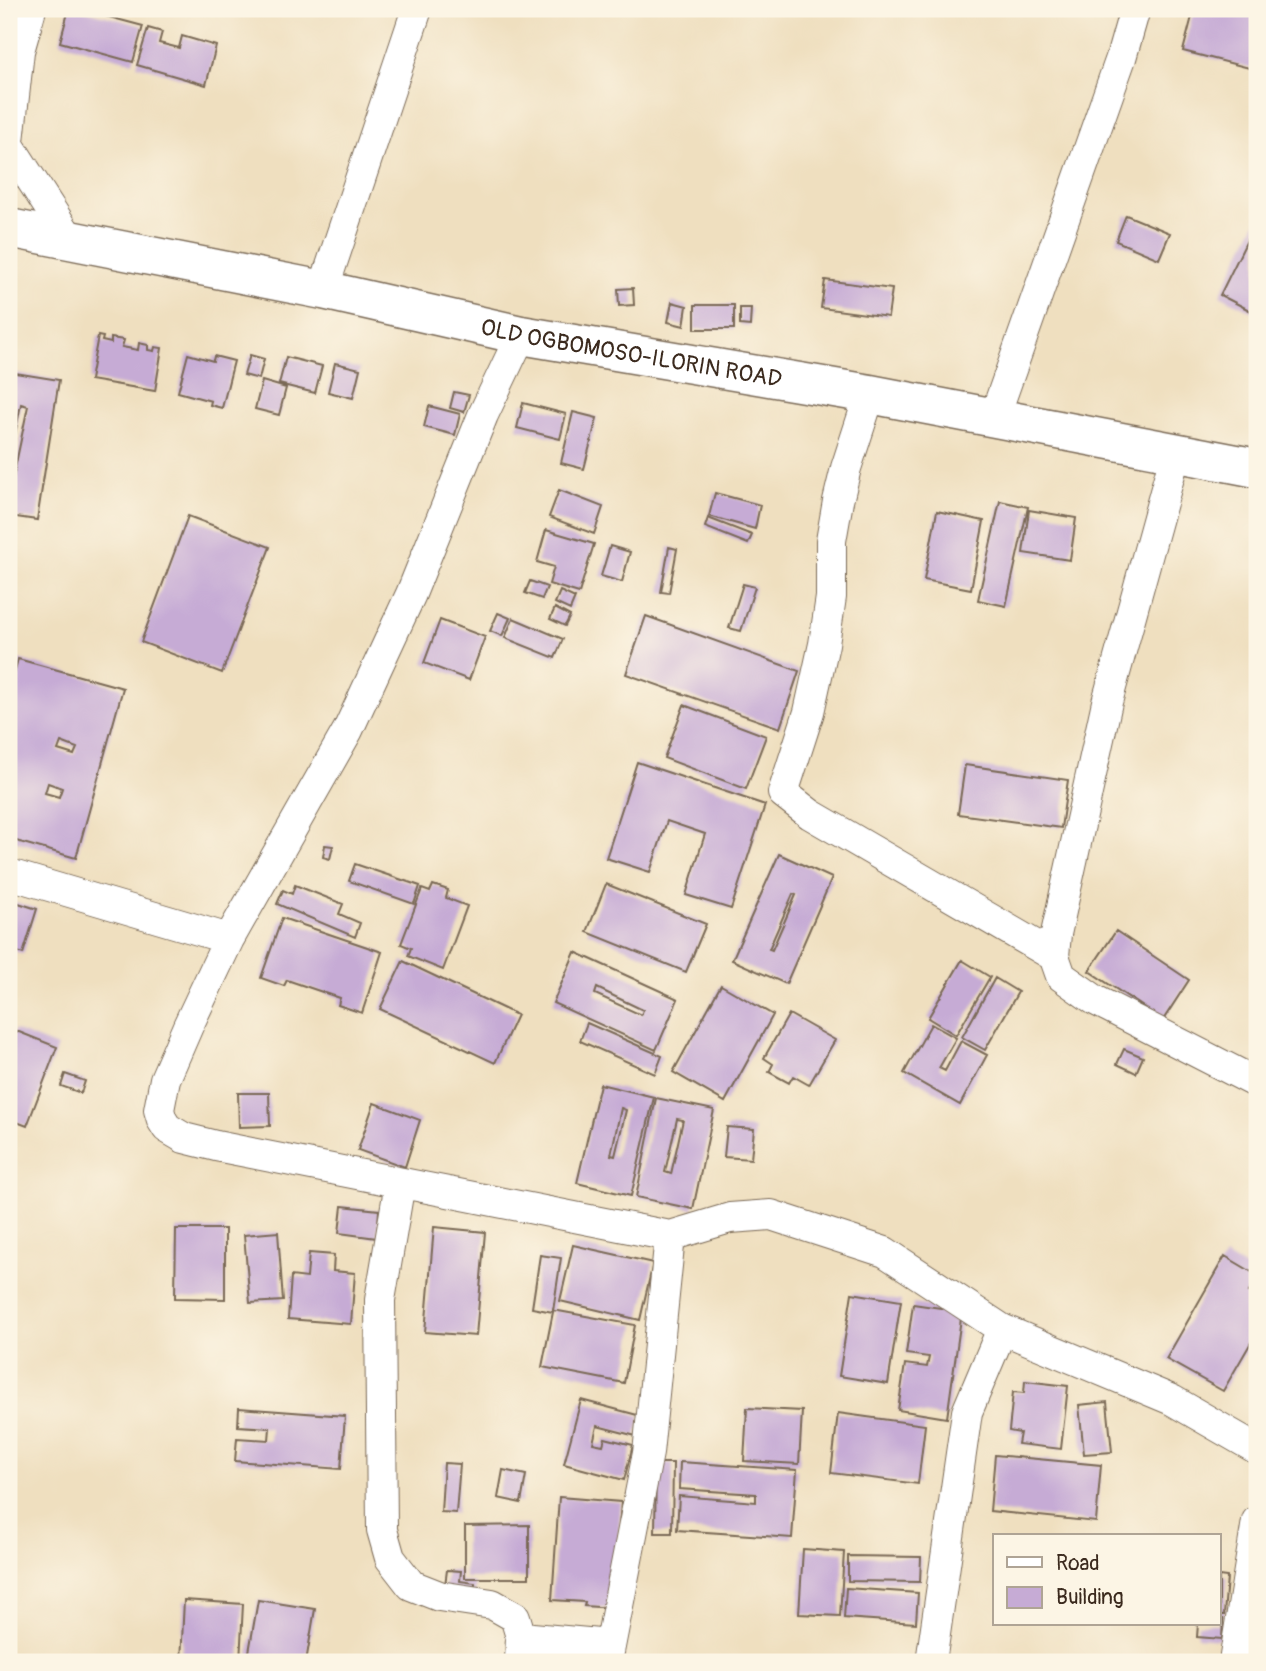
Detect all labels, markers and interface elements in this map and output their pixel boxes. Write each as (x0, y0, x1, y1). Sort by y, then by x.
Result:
street label: OLD OGBOMOSO-ILORIN ROAD (478, 312, 784, 393)
legend (993, 1534, 1220, 1626)
text: Road (1056, 1550, 1100, 1577)
text: Building (1056, 1584, 1123, 1611)

